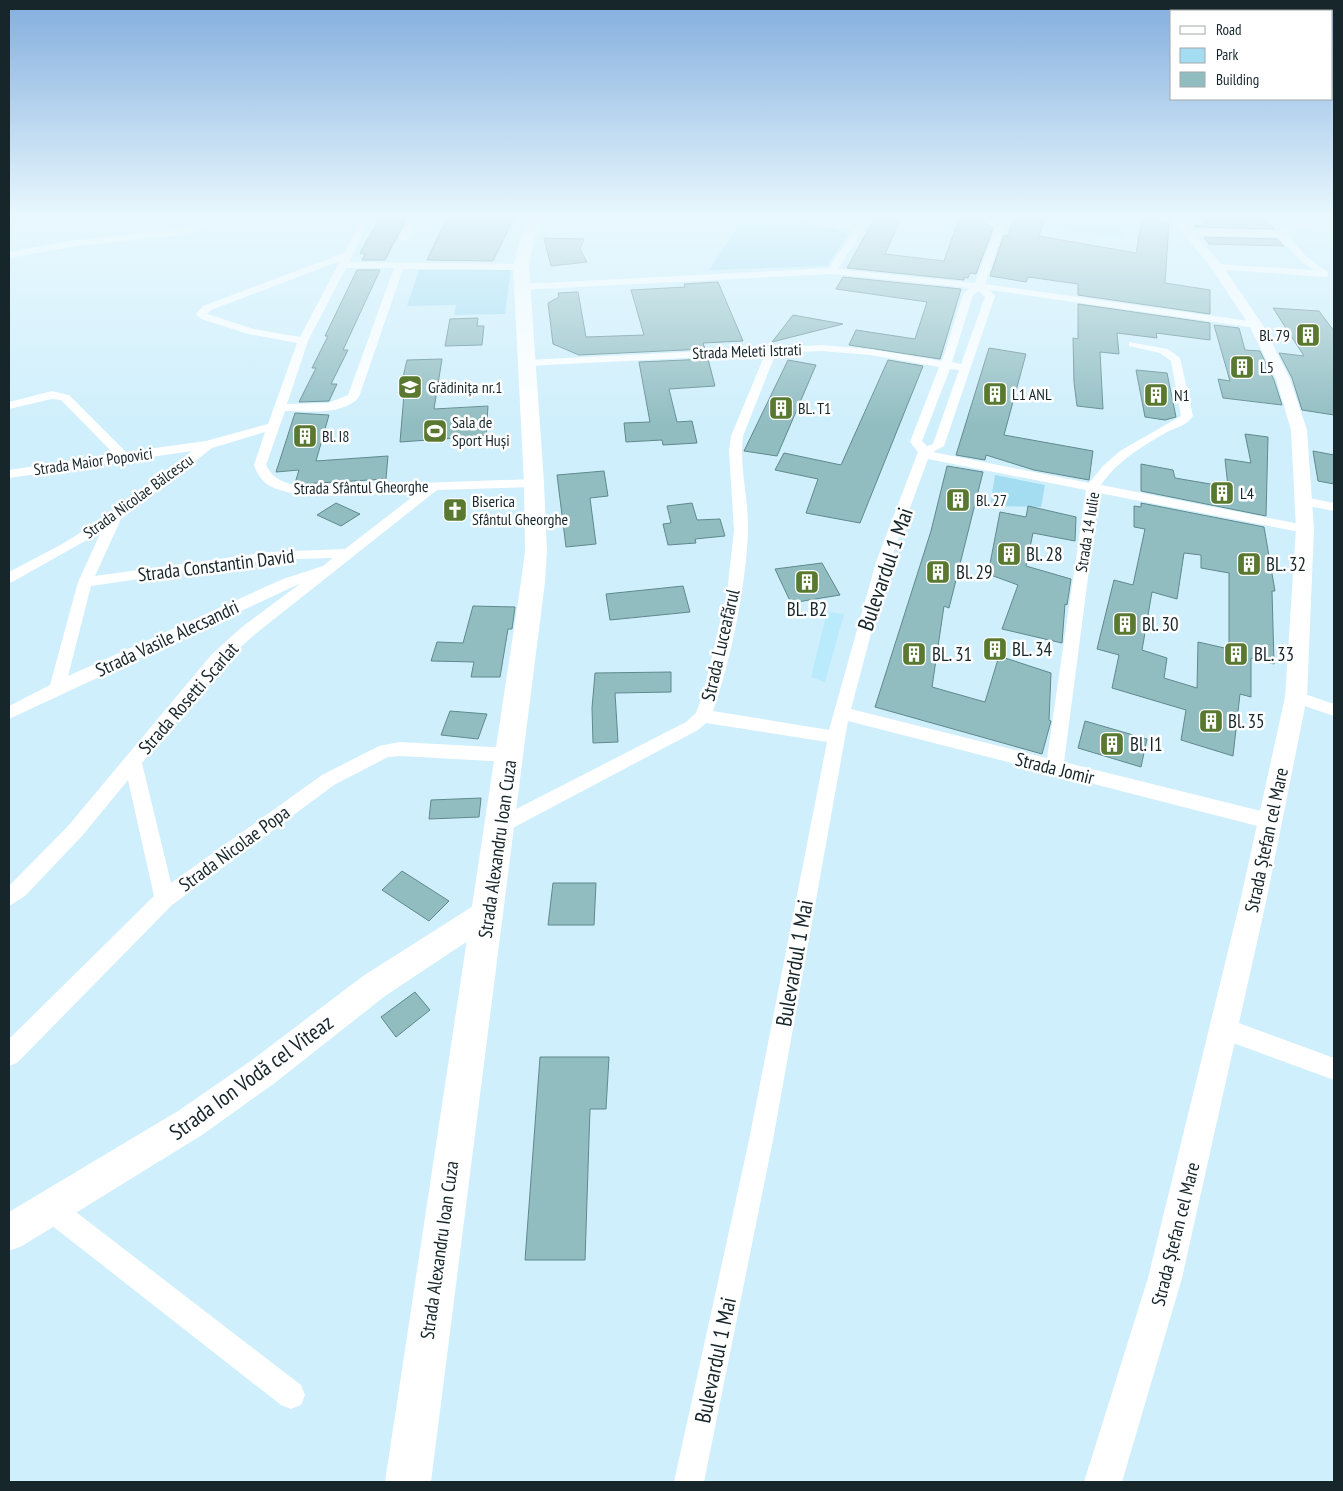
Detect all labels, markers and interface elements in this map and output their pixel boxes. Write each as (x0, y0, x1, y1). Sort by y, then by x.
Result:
legend (1170, 10, 1333, 100)
text: Road (1216, 20, 1242, 39)
text: Park (1216, 45, 1238, 64)
text: Building (1216, 70, 1259, 89)
building icon: Bl. 79 (1295, 322, 1321, 348)
place label: Bl. 79 (1259, 325, 1290, 345)
street label: Strada Meleti Istrati (692, 339, 802, 363)
building icon: L5 (1229, 354, 1255, 380)
place label: L5 (1260, 357, 1274, 377)
school or university icon: Grădinița nr.1 (397, 374, 423, 400)
place label: Grădinița nr.1 (428, 377, 502, 397)
building icon: L1 ANL (982, 381, 1008, 407)
building icon: N1 (1143, 382, 1169, 408)
place label: L1 ANL (1012, 384, 1052, 404)
place label: N1 (1174, 385, 1190, 405)
building icon: BL. T1 (768, 395, 794, 421)
place label: BL. T1 (798, 398, 831, 418)
place label: Sala de Sport Huși (452, 412, 510, 450)
sports icon: Sala de Sport Huși (422, 418, 448, 444)
building icon: Bl. I8 (292, 423, 318, 449)
place label: Bl. I8 (322, 426, 349, 446)
street label: Strada Maior Popovici (32, 443, 154, 479)
street label: Strada Nicolae Bălcescu (79, 449, 197, 543)
street label: Strada Sfântul Gheorghe (293, 476, 429, 498)
building icon: L4 (1209, 480, 1235, 506)
place label: L4 (1240, 483, 1254, 503)
building icon: Bl. 27 (945, 487, 971, 513)
place label: Bl. 27 (976, 490, 1007, 510)
street label: Strada 14 Iulie (1071, 490, 1103, 574)
place label: Biserica Sfântul Gheorghe (472, 491, 568, 529)
church icon: Biserica Sfântul Gheorghe (442, 497, 468, 523)
street label: Bulevardul 1 Mai (851, 504, 919, 634)
building icon: Bl. 28 (996, 541, 1022, 567)
place label: Bl. 28 (1026, 542, 1063, 566)
street label: Strada Constantin David (136, 544, 296, 586)
building icon: BL. 32 (1236, 551, 1262, 577)
place label: BL. 32 (1266, 552, 1306, 576)
building icon: Bl. 29 (925, 559, 951, 585)
place label: Bl. 29 (956, 560, 993, 584)
building icon: BL. B2 (794, 569, 820, 595)
street label: Strada Luceafărul (695, 586, 745, 703)
street label: Strada Vasile Alecsandri (92, 594, 242, 682)
place label: BL. B2 (787, 597, 827, 621)
building icon: Bl. 30 (1112, 611, 1138, 637)
place label: Bl. 30 (1142, 612, 1179, 636)
building icon: BL. 34 (982, 636, 1008, 662)
street label: Strada Rosetti Scarlat (133, 637, 244, 759)
place label: BL. 34 (1012, 637, 1053, 661)
building icon: BL. 31 (901, 641, 927, 667)
building icon: BL. 33 (1223, 641, 1249, 667)
place label: BL. 31 (932, 642, 972, 666)
place label: BL. 33 (1254, 642, 1294, 666)
building icon: Bl. 35 (1198, 708, 1224, 734)
place label: Bl. 35 (1228, 709, 1265, 733)
building icon: Bl. I1 (1099, 731, 1125, 757)
place label: Bl. I1 (1130, 732, 1163, 756)
street label: Strada Jomir (1013, 747, 1098, 790)
street label: Strada Alexandru Ioan Cuza (473, 758, 521, 940)
street label: Strada Ștefan cel Mare (1239, 765, 1293, 915)
street label: Strada Nicolae Popa (174, 800, 294, 896)
street label: Bulevardul 1 Mai (769, 897, 819, 1029)
street label: Strada Ion Vodă cel Viteaz (164, 1008, 338, 1146)
street label: Strada Alexandru Ioan Cuza (415, 1159, 463, 1341)
street label: Strada Ștefan cel Mare (1146, 1159, 1205, 1308)
street label: Bulevardul 1 Mai (688, 1294, 742, 1426)

